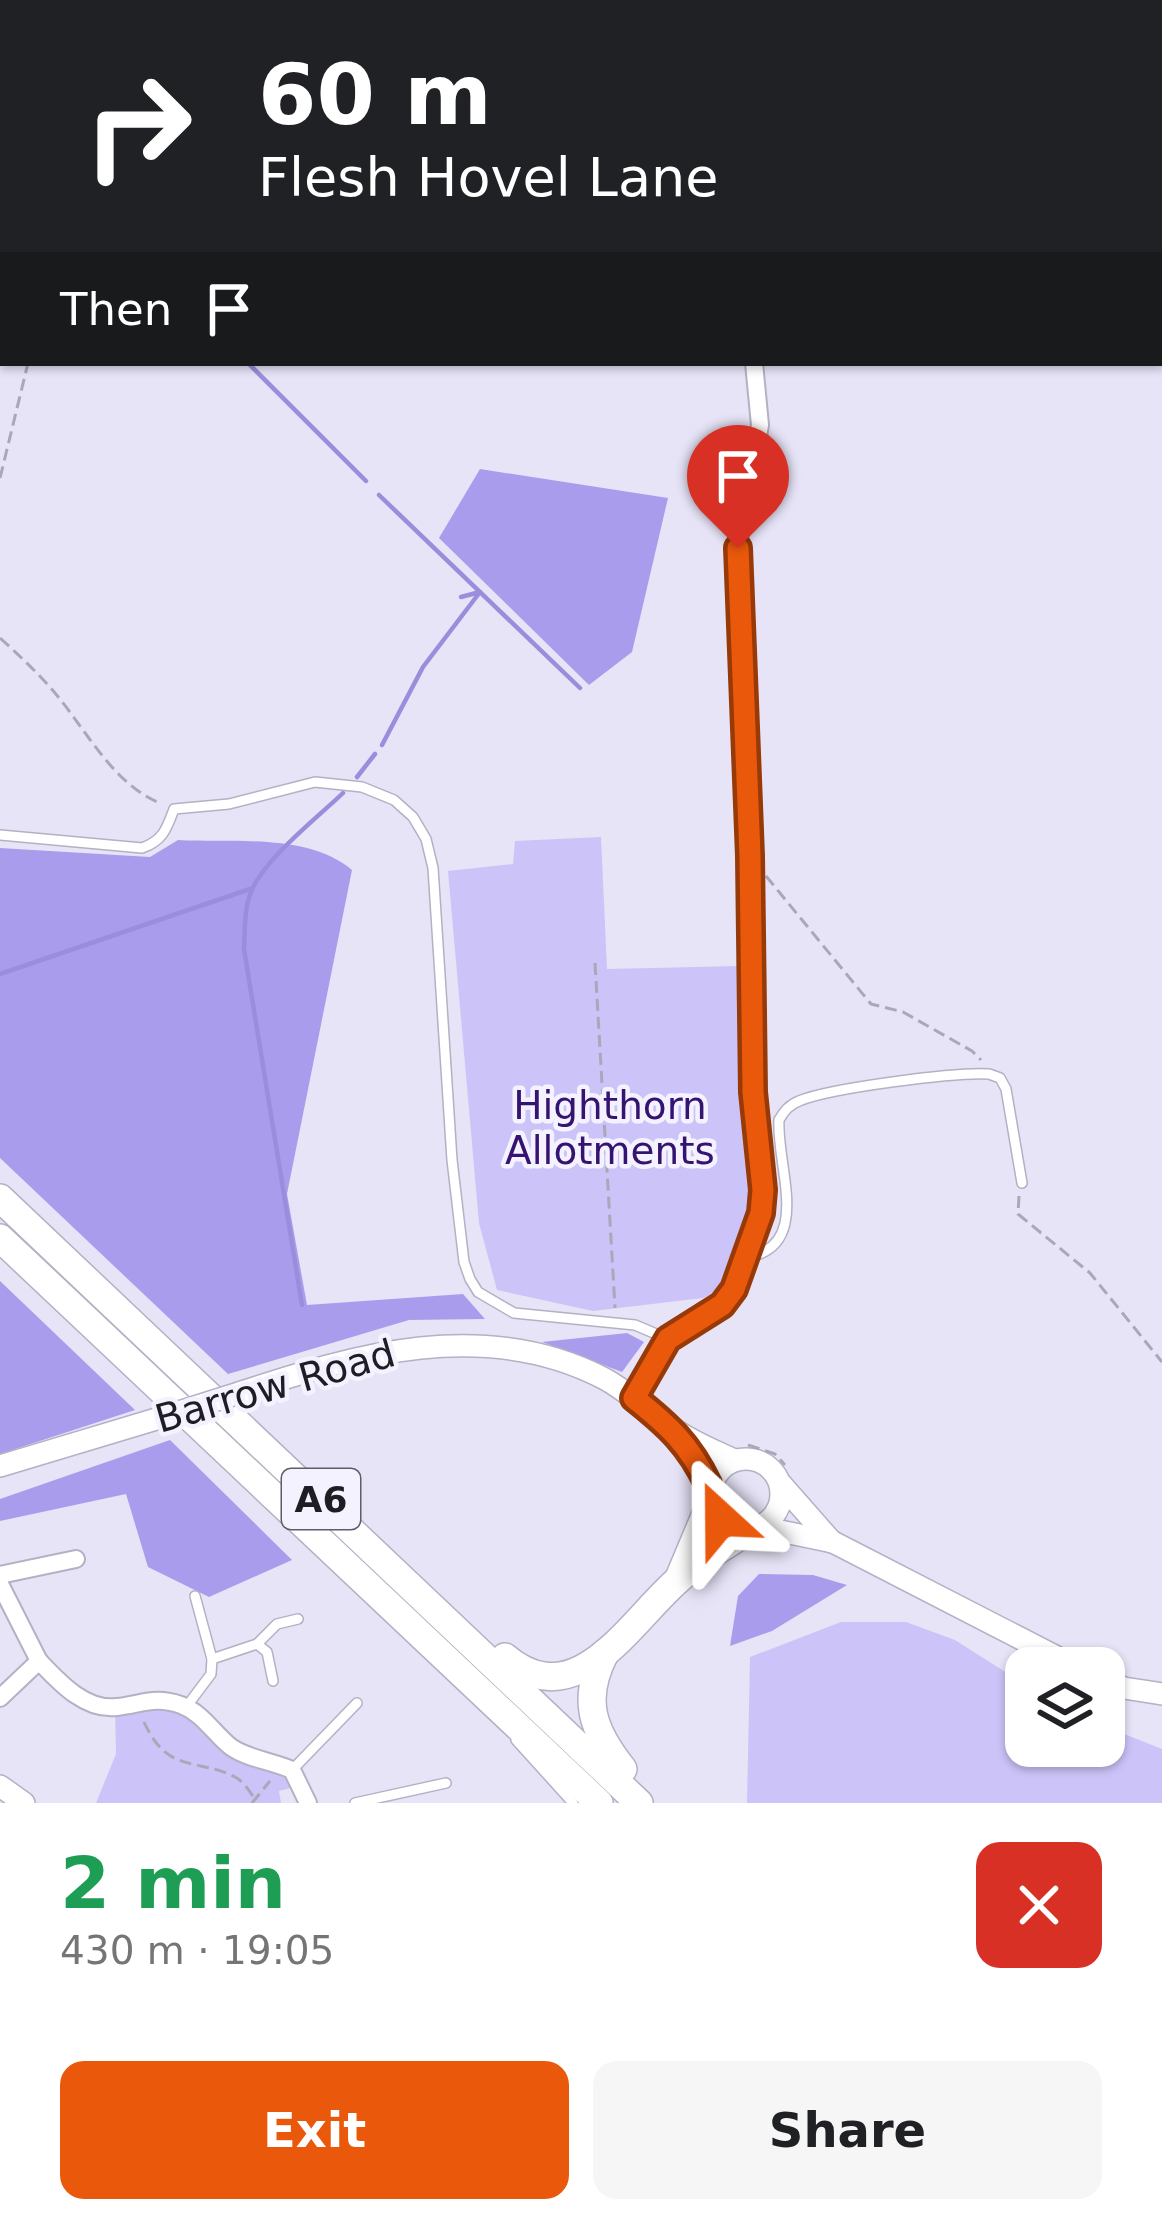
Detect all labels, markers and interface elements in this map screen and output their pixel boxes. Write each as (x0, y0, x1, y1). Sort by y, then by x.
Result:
text: 60 m (258, 46, 492, 144)
icon: right (60, 48, 216, 204)
text: Flesh Hovel Lane (258, 146, 718, 209)
icon: arrive (196, 276, 262, 342)
text: Then (60, 283, 172, 336)
pin (687, 425, 789, 548)
icon: arrive (705, 443, 771, 509)
park label: Highthorn Allotments (505, 1083, 715, 1173)
street label: Barrow Road (150, 1330, 400, 1442)
position arrow (658, 1456, 784, 1582)
road number: A6 (282, 1469, 360, 1529)
map controls (1005, 1647, 1125, 1767)
button: layers (1005, 1647, 1125, 1767)
text: 2 min (60, 1841, 286, 1925)
button: close (976, 1842, 1102, 1968)
text: 430 m · 19:05 (60, 1928, 334, 1973)
button: Exit (60, 2061, 569, 2199)
button: Share (593, 2061, 1102, 2199)

